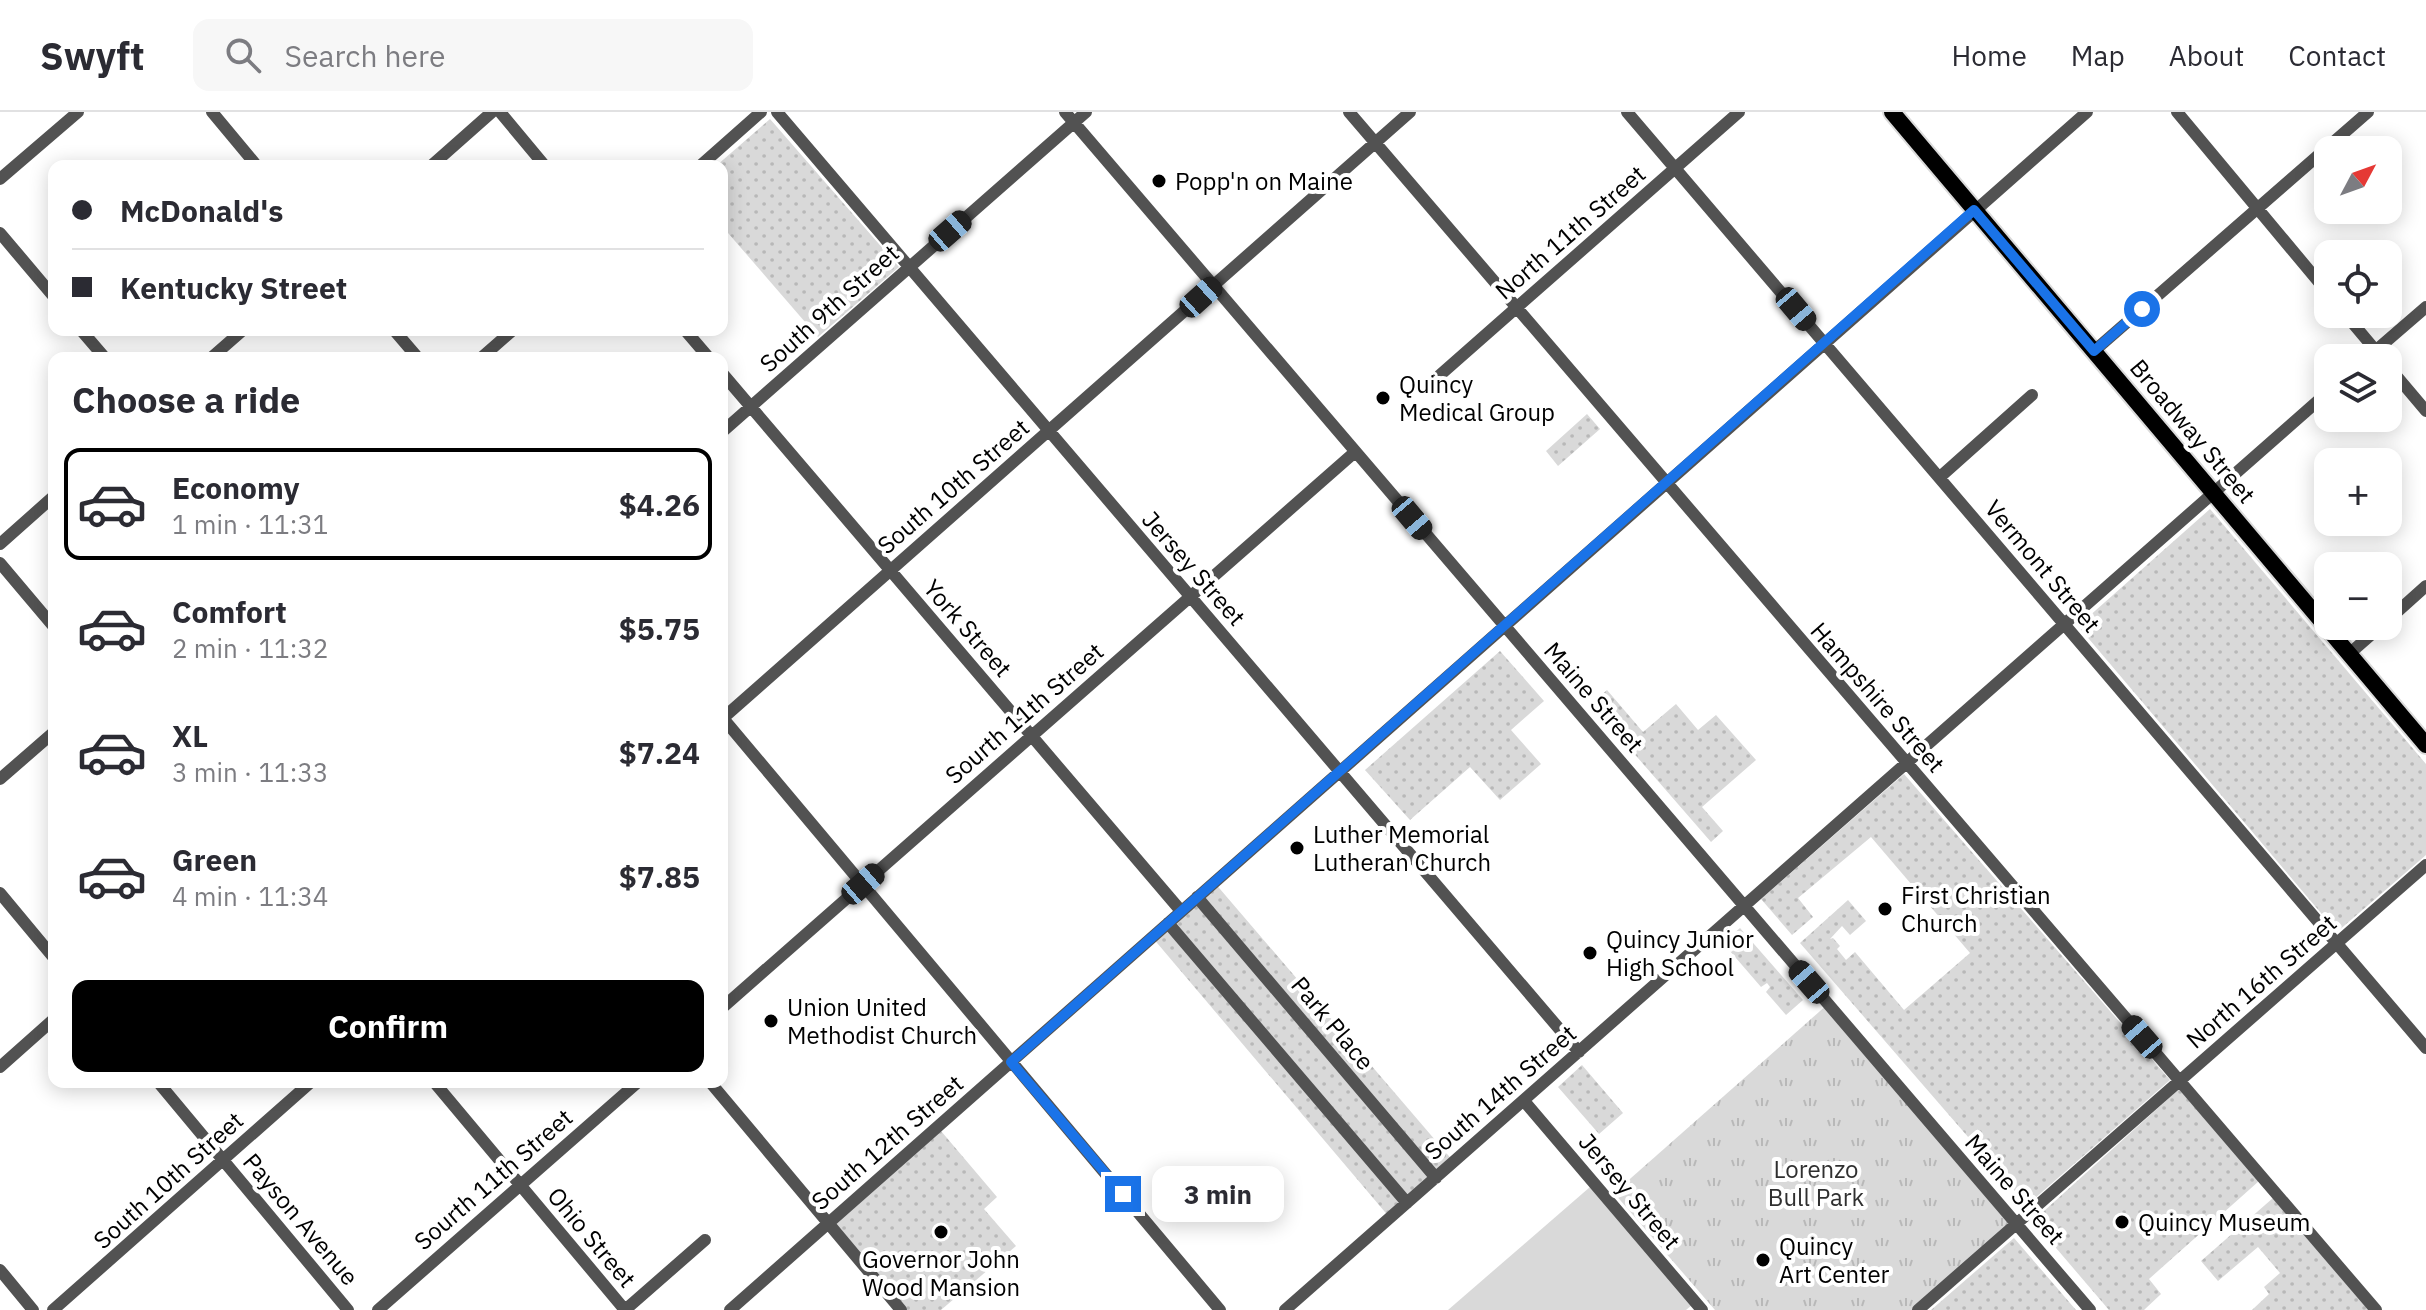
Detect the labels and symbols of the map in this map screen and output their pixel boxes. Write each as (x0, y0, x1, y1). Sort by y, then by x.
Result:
north arrow (2314, 136, 2402, 224)
street label: North 11th Street (1488, 158, 1652, 306)
place label: Popp'n on Maine (1175, 165, 1353, 197)
marker: Popp'n on Maine (1150, 172, 1168, 190)
car (924, 206, 976, 256)
street label: South 9th Street (753, 237, 905, 379)
car (1175, 272, 1227, 322)
car (1771, 283, 1821, 335)
route start (2124, 291, 2160, 327)
street label: Broadway Street (2123, 352, 2263, 510)
place label: Quincy Medical Group (1399, 368, 1555, 428)
marker: Quincy Medical Group (1374, 389, 1392, 407)
street label: South 10th Street (870, 411, 1036, 561)
car (1387, 492, 1437, 544)
street label: Vermont Street (1978, 493, 2108, 639)
street label: Jersey Street (1135, 504, 1253, 632)
street label: York Street (917, 572, 1019, 684)
street label: Hampshire Street (1804, 615, 1952, 779)
street label: Sourth 11th Street (938, 635, 1110, 791)
street label: Maine Street (1537, 635, 1651, 759)
place label: Luther Memorial Lutheran Church (1313, 818, 1491, 878)
marker: Luther Memorial Lutheran Church (1288, 839, 1306, 857)
car (837, 859, 889, 909)
place label: First Christian Church (1901, 879, 2051, 939)
marker: First Christian Church (1876, 900, 1894, 918)
street label: North 16th Street (2179, 907, 2343, 1055)
place label: Quincy Junior High School (1606, 923, 1754, 983)
marker: Quincy Junior High School (1581, 944, 1599, 962)
car (1784, 956, 1834, 1008)
street label: Park Place (1284, 969, 1382, 1077)
place label: Union United Methodist Church (787, 991, 977, 1051)
car (2117, 1011, 2167, 1063)
marker: Union United Methodist Church (762, 1012, 780, 1030)
street label: South 14th Street (1417, 1017, 1583, 1167)
street label: South 12th Street (804, 1067, 970, 1217)
street label: Sourth 11th Street (407, 1101, 579, 1257)
street label: South 10th Street (86, 1104, 250, 1256)
street label: Jersey Street (1572, 1126, 1688, 1256)
street label: Maine Street (1958, 1127, 2072, 1251)
street label: Payson Avenue (236, 1146, 366, 1292)
park label: Lorenzo Bull Park (1768, 1153, 1865, 1213)
callout: 3 min (1151, 1166, 1283, 1222)
route end (1105, 1176, 1141, 1212)
street label: Ohio Street (541, 1180, 643, 1294)
place label: Quincy Museum (2138, 1206, 2311, 1238)
marker: Quincy Museum (2113, 1213, 2131, 1231)
marker: Governor John Wood Mansion (932, 1223, 950, 1241)
place label: Quincy Art Center (1779, 1230, 1890, 1290)
place label: Governor John Wood Mansion (862, 1243, 1020, 1303)
marker: Quincy Art Center (1754, 1251, 1772, 1269)

